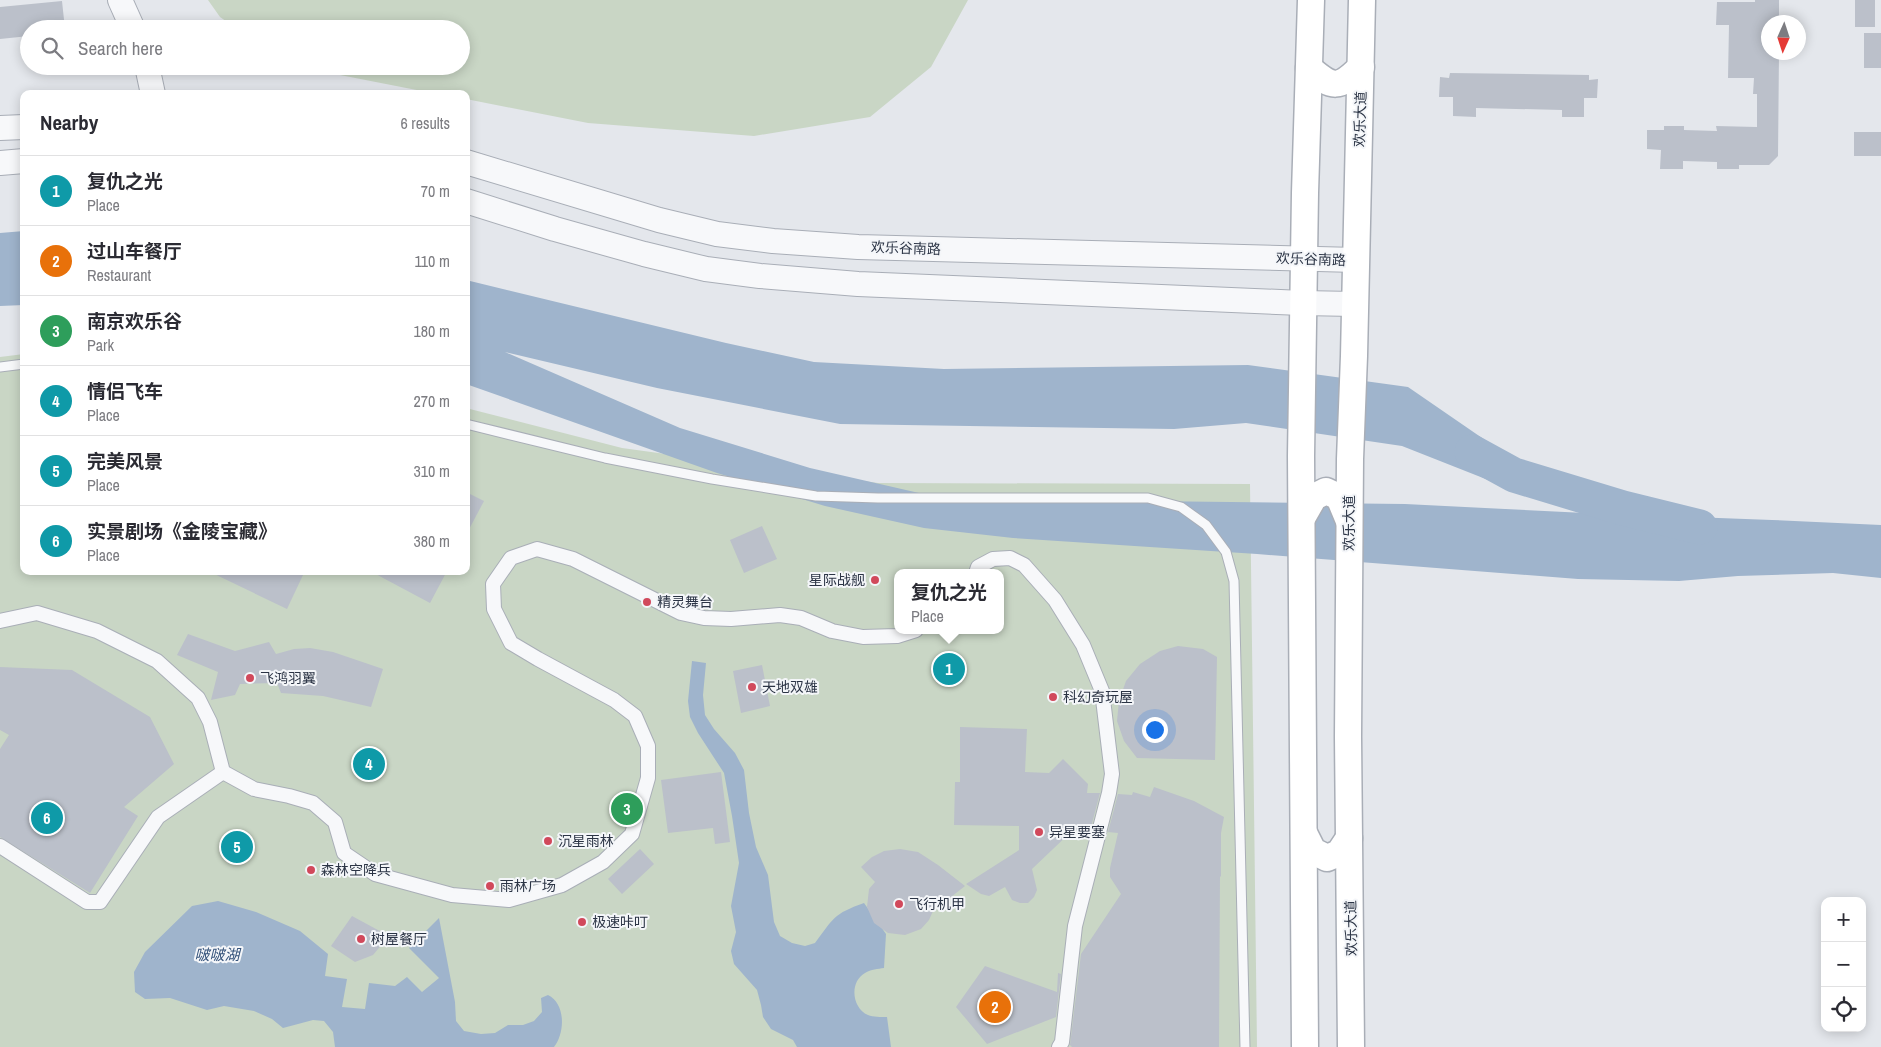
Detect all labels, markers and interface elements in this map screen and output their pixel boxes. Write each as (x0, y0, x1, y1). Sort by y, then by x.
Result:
north arrow (1761, 15, 1806, 60)
search box (20, 20, 470, 75)
icon: search (38, 34, 66, 62)
text: Search here (78, 35, 163, 61)
street label: 欢乐大道 (1350, 91, 1370, 147)
text: Nearby (40, 108, 98, 137)
text: 6 results (400, 112, 450, 134)
text: 复仇之光 (87, 168, 163, 194)
text: 1 (52, 180, 60, 202)
text: 70 m (421, 180, 450, 202)
text: Place (87, 194, 120, 216)
text: 过山车餐厅 (87, 238, 182, 264)
street label: 欢乐谷南路 (871, 238, 941, 258)
street label: 欢乐谷南路 (1276, 249, 1346, 269)
text: 2 (52, 250, 60, 272)
text: 110 m (414, 250, 450, 272)
text: Restaurant (87, 264, 151, 286)
text: 南京欢乐谷 (87, 308, 182, 334)
text: 3 (52, 320, 60, 342)
text: 180 m (414, 320, 450, 342)
text: Park (87, 334, 114, 356)
text: 情侣飞车 (87, 378, 163, 404)
text: 4 (52, 390, 60, 412)
text: 270 m (414, 390, 450, 412)
text: Place (87, 404, 120, 426)
text: 完美风景 (87, 448, 163, 474)
text: 5 (52, 460, 60, 482)
text: 310 m (414, 460, 450, 482)
text: Place (87, 474, 120, 496)
street label: 欢乐大道 (1340, 495, 1358, 551)
text: 实景剧场《金陵宝藏》 (87, 518, 277, 544)
text: 6 (52, 530, 60, 552)
text: 380 m (414, 530, 450, 552)
text: Place (87, 544, 120, 566)
popup (894, 569, 1004, 634)
place label: 星际战舰 (809, 571, 865, 589)
marker: 星际战舰 (869, 574, 881, 586)
text: 复仇之光 (911, 579, 987, 605)
place label: 精灵舞台 (657, 593, 713, 611)
marker: 精灵舞台 (641, 596, 653, 608)
text: Place (911, 605, 944, 627)
pin: 1 (933, 650, 965, 688)
place label: 飞鸿羽翼 (260, 669, 316, 687)
marker: 飞鸿羽翼 (244, 672, 256, 684)
place label: 天地双雄 (762, 678, 818, 696)
marker: 天地双雄 (746, 681, 758, 693)
place label: 科幻奇玩屋 (1063, 688, 1133, 706)
marker: 科幻奇玩屋 (1047, 691, 1059, 703)
your location (1142, 717, 1168, 743)
pin: 4 (353, 745, 385, 783)
pin: 3 (611, 790, 643, 828)
pin: 6 (31, 799, 63, 837)
place label: 异星要塞 (1049, 823, 1105, 841)
marker: 异星要塞 (1033, 826, 1045, 838)
pin: 5 (221, 828, 253, 866)
place label: 沉星雨林 (558, 832, 614, 850)
marker: 沉星雨林 (542, 835, 554, 847)
place label: 森林空降兵 (321, 861, 391, 879)
marker: 森林空降兵 (305, 864, 317, 876)
place label: 雨林广场 (500, 877, 556, 895)
marker: 雨林广场 (484, 880, 496, 892)
place label: 飞行机甲 (909, 895, 965, 913)
map controls (1821, 897, 1866, 1032)
button: + (1821, 897, 1866, 942)
marker: 飞行机甲 (893, 898, 905, 910)
street label: 欢乐大道 (1342, 900, 1360, 956)
place label: 极速咔叮 (592, 913, 648, 931)
marker: 极速咔叮 (576, 916, 588, 928)
place label: 树屋餐厅 (371, 930, 427, 948)
marker: 树屋餐厅 (355, 933, 367, 945)
button: − (1821, 942, 1866, 987)
water label: 啵啵湖 (194, 944, 241, 965)
button: locate (1821, 987, 1866, 1032)
pin: 2 (979, 988, 1011, 1026)

